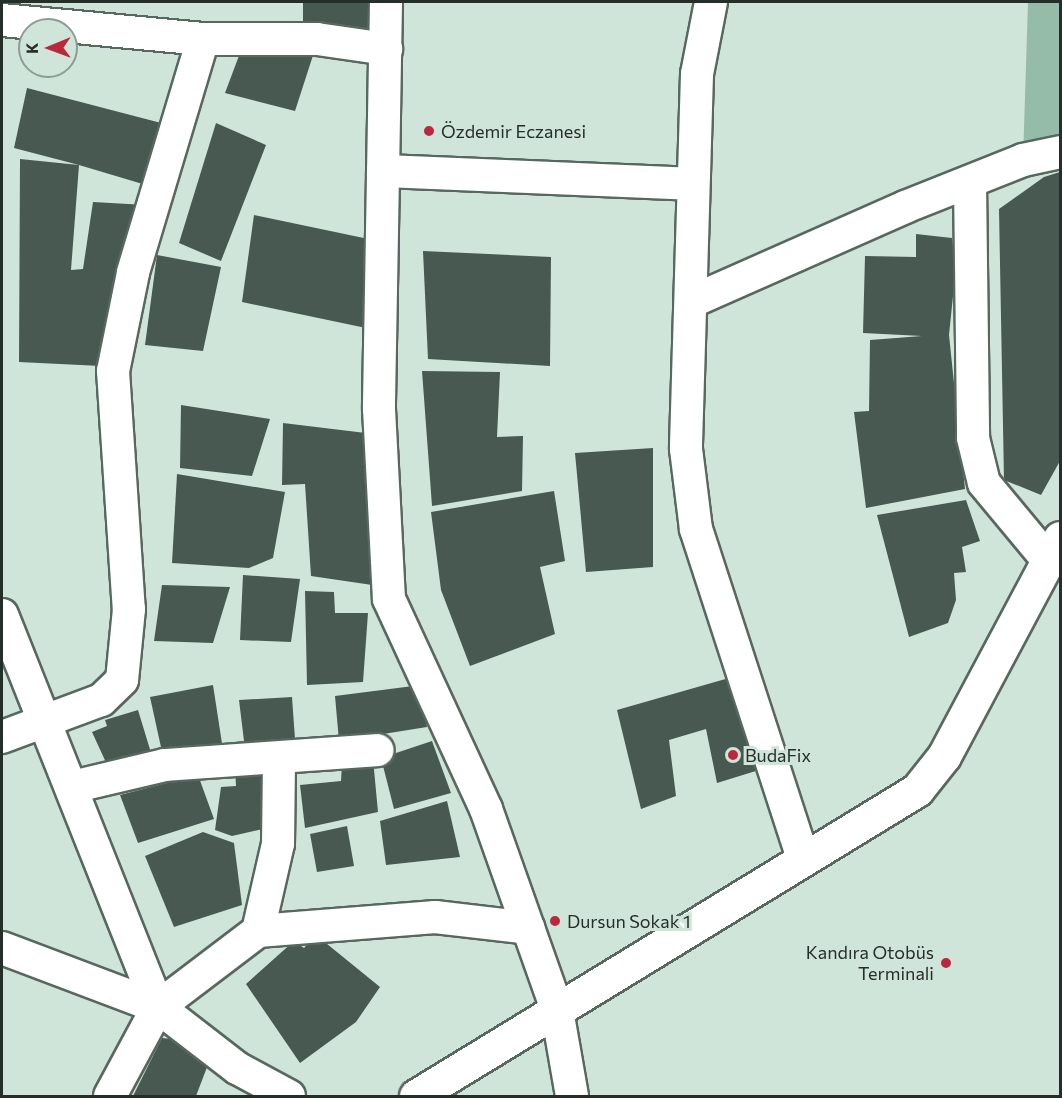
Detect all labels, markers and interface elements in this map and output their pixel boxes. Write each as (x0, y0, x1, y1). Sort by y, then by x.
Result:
north arrow (18, 18, 78, 78)
text: K (22, 43, 41, 54)
place label: Özdemir Eczanesi (441, 120, 586, 142)
marker: Özdemir Eczanesi (422, 124, 436, 138)
place label: BudaFix (745, 744, 811, 766)
marker: BudaFix (726, 748, 740, 762)
place label: Dursun Sokak 1 (567, 910, 691, 932)
marker: Dursun Sokak 1 (548, 914, 562, 928)
place label: Kandıra Otobüs Terminali (806, 942, 934, 984)
marker: Kandıra Otobüs Terminali (939, 956, 953, 970)

